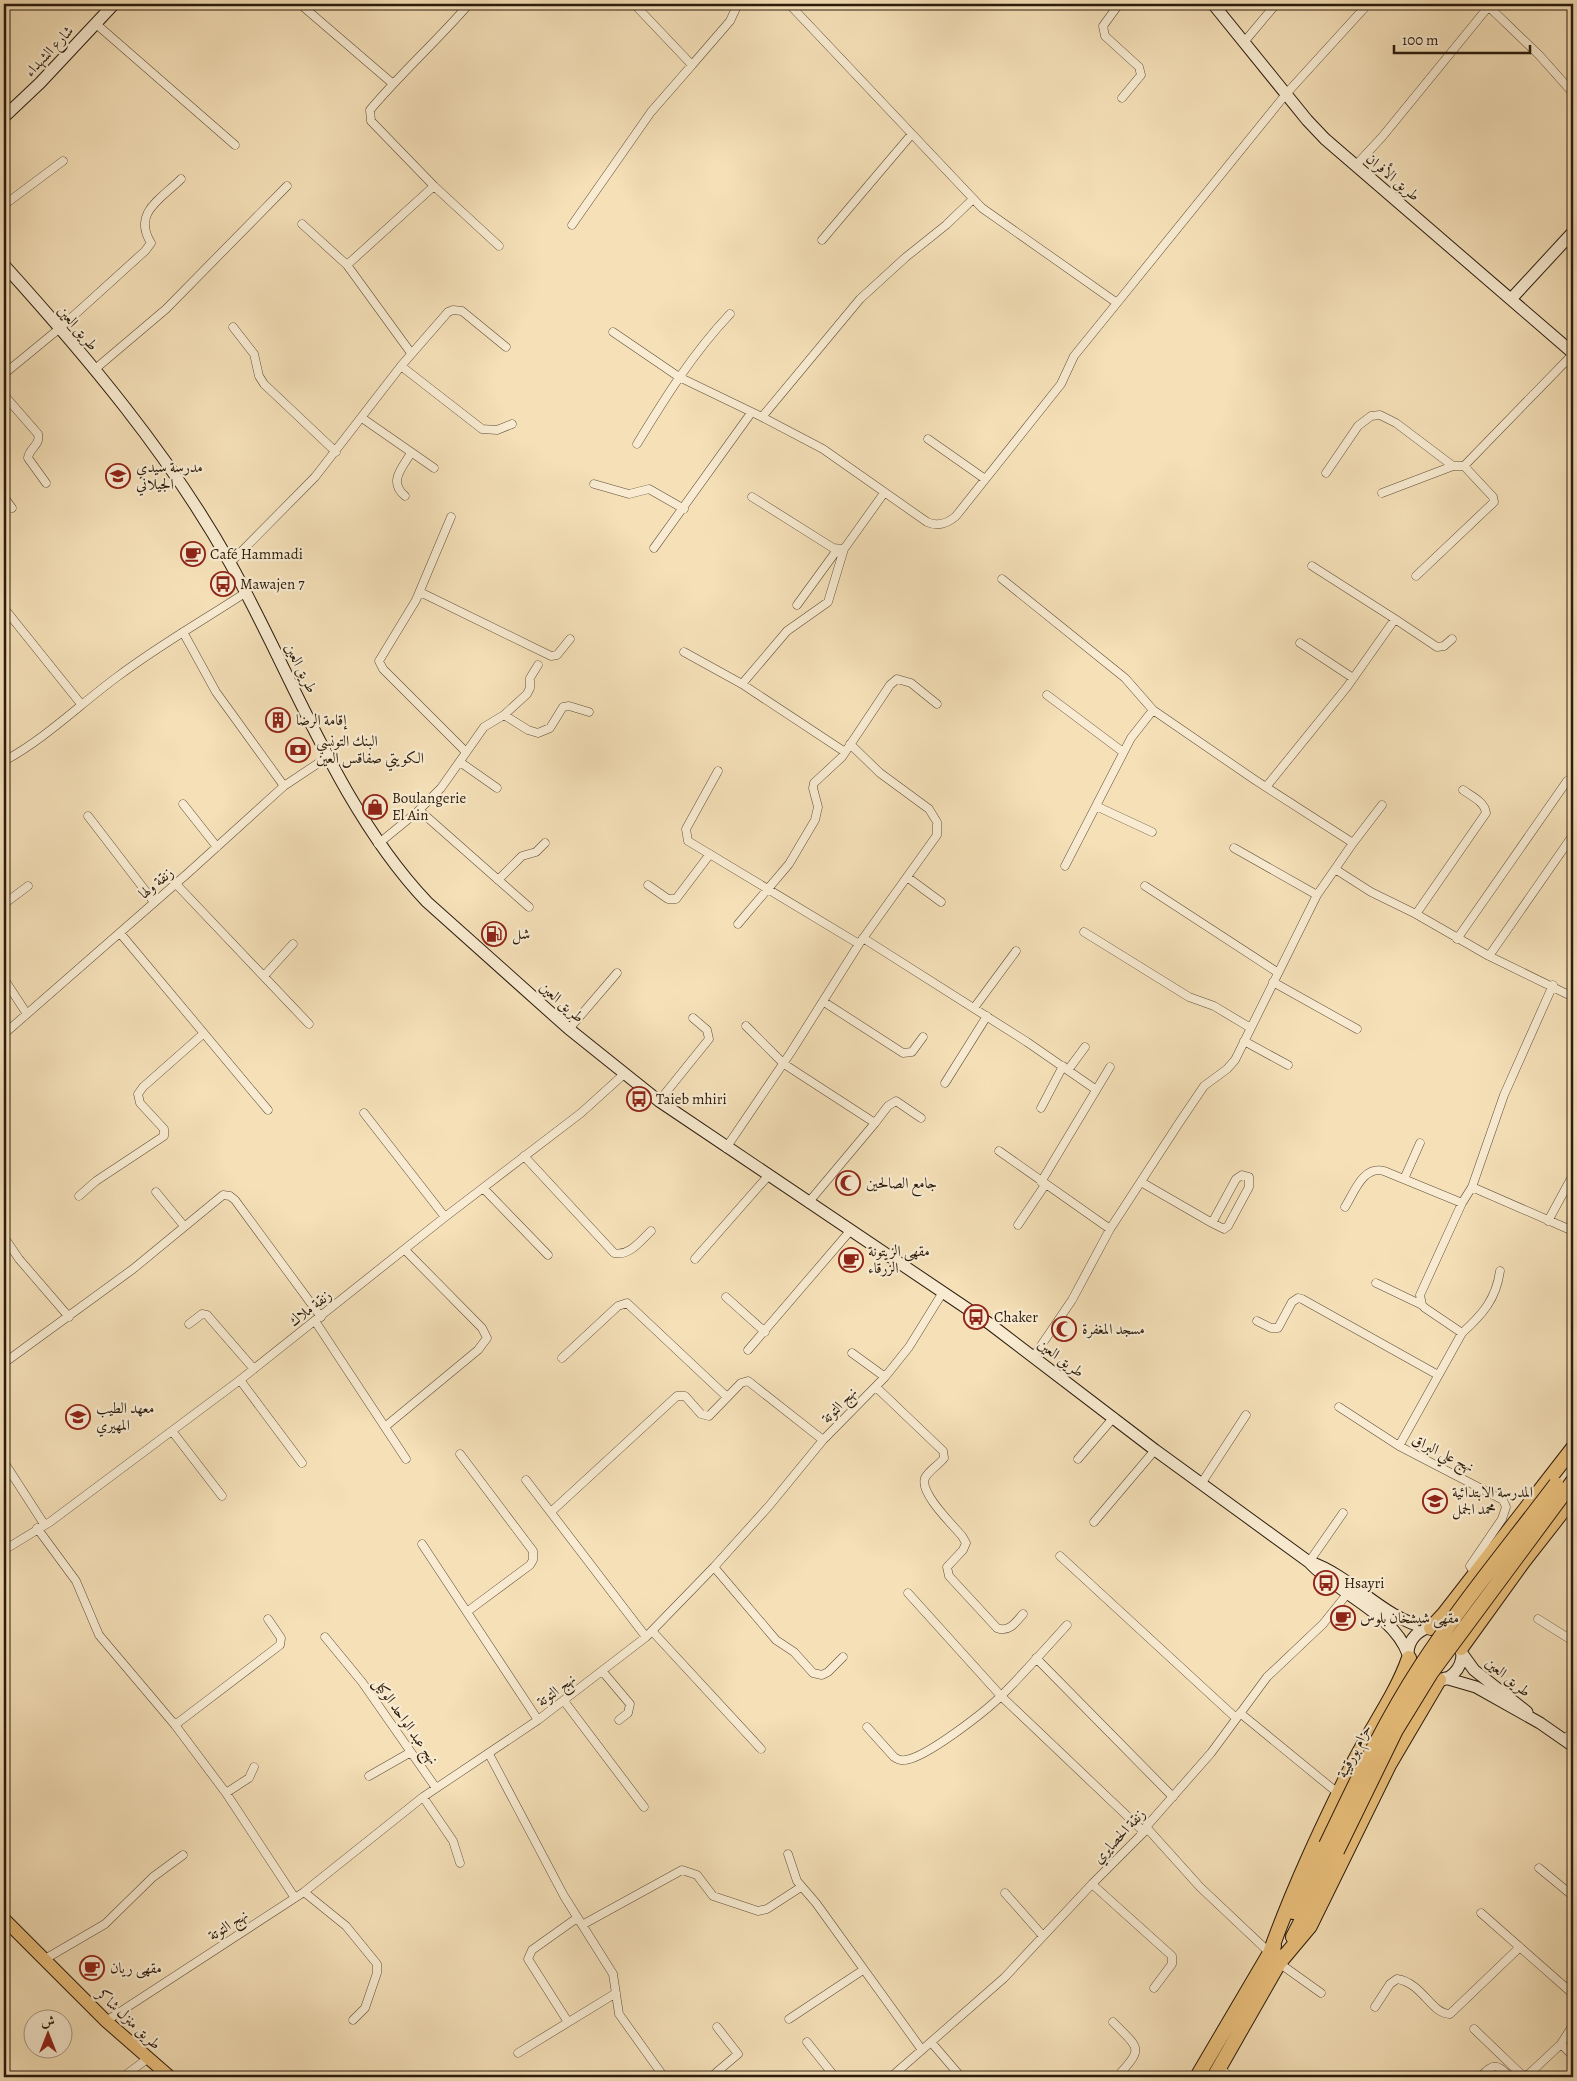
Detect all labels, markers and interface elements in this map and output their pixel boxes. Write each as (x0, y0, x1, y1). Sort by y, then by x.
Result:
street label: شارع الشهداء (20, 21, 80, 83)
scale bar (1394, 22, 1531, 54)
text: 100 m (1402, 30, 1439, 50)
street label: طريق الأفران (1362, 148, 1425, 205)
street label: طريق العين (53, 301, 103, 355)
place label: مدرسة سيدي الجيلاني (136, 457, 203, 496)
school or university icon: مدرسة سيدي الجيلاني (105, 463, 131, 489)
cafe icon: Café Hammadi (180, 541, 206, 567)
place label: Café Hammadi (210, 544, 303, 564)
bus stop icon: Mawajen 7 (210, 571, 236, 597)
place label: Mawajen 7 (240, 574, 305, 594)
street label: طريق العين (280, 640, 322, 696)
building icon: إقامة الرضا (265, 707, 291, 733)
place label: إقامة الرضا (296, 710, 348, 730)
place label: البنك التونسي الكويتي صفاقس العين (316, 731, 424, 772)
bank icon: البنك التونسي الكويتي صفاقس العين (285, 737, 311, 763)
place label: Boulangerie El Ain (392, 788, 466, 825)
shop icon: Boulangerie El Ain (362, 794, 388, 820)
street label: زنقة ولها (134, 863, 178, 903)
fuel station icon: شل (481, 921, 507, 947)
place label: شل (512, 924, 530, 945)
street label: طريق العين (535, 977, 589, 1027)
bus stop icon: Taieb mhiri (626, 1086, 652, 1112)
place label: Taieb mhiri (656, 1089, 727, 1109)
mosque icon: جامع الصالحين (835, 1170, 861, 1196)
place label: جامع الصالحين (866, 1173, 937, 1197)
place label: مقهى الزيتونة الزرقاء (868, 1241, 930, 1278)
cafe icon: مقهى الزيتونة الزرقاء (838, 1247, 864, 1273)
street label: زنقة ملاك (284, 1285, 336, 1331)
bus stop icon: Chaker (963, 1304, 989, 1330)
place label: Chaker (994, 1307, 1038, 1327)
mosque icon: مسجد المغفرة (1051, 1316, 1077, 1342)
place label: مسجد المغفرة (1082, 1319, 1145, 1339)
street label: طريق العين (1034, 1334, 1088, 1382)
street label: نهج التوتة (817, 1382, 864, 1430)
place label: معهد الطيب المهيري (96, 1398, 154, 1437)
school or university icon: معهد الطيب المهيري (65, 1404, 91, 1430)
street label: نهج علي البراق (1407, 1429, 1477, 1480)
place label: المدرسة الابتدائية محمد الجمل (1452, 1482, 1533, 1520)
school or university icon: المدرسة الابتدائية محمد الجمل (1422, 1488, 1448, 1514)
bus stop icon: Hsayri (1313, 1570, 1339, 1596)
place label: Hsayri (1344, 1573, 1384, 1593)
cafe icon: مقهى شيشخان بلوس (1330, 1605, 1356, 1631)
place label: مقهى شيشخان بلوس (1360, 1608, 1459, 1629)
street label: طريق العين (1481, 1652, 1535, 1702)
street label: نهج التوتة (532, 1669, 582, 1714)
street label: نهج عبد الواحد الوكيل (365, 1674, 443, 1771)
street label: حزام بورقيبة (1332, 1721, 1379, 1783)
street label: زنقة الحصايري (1088, 1804, 1151, 1869)
street label: نهج التوتة (204, 1905, 254, 1949)
cafe icon: مقهى ريان (79, 1955, 105, 1981)
place label: مقهى ريان (110, 1958, 162, 1979)
street label: طريق منزل شاكر (91, 1983, 165, 2054)
north arrow (22, 2008, 72, 2058)
text: ش (41, 2012, 55, 2031)

